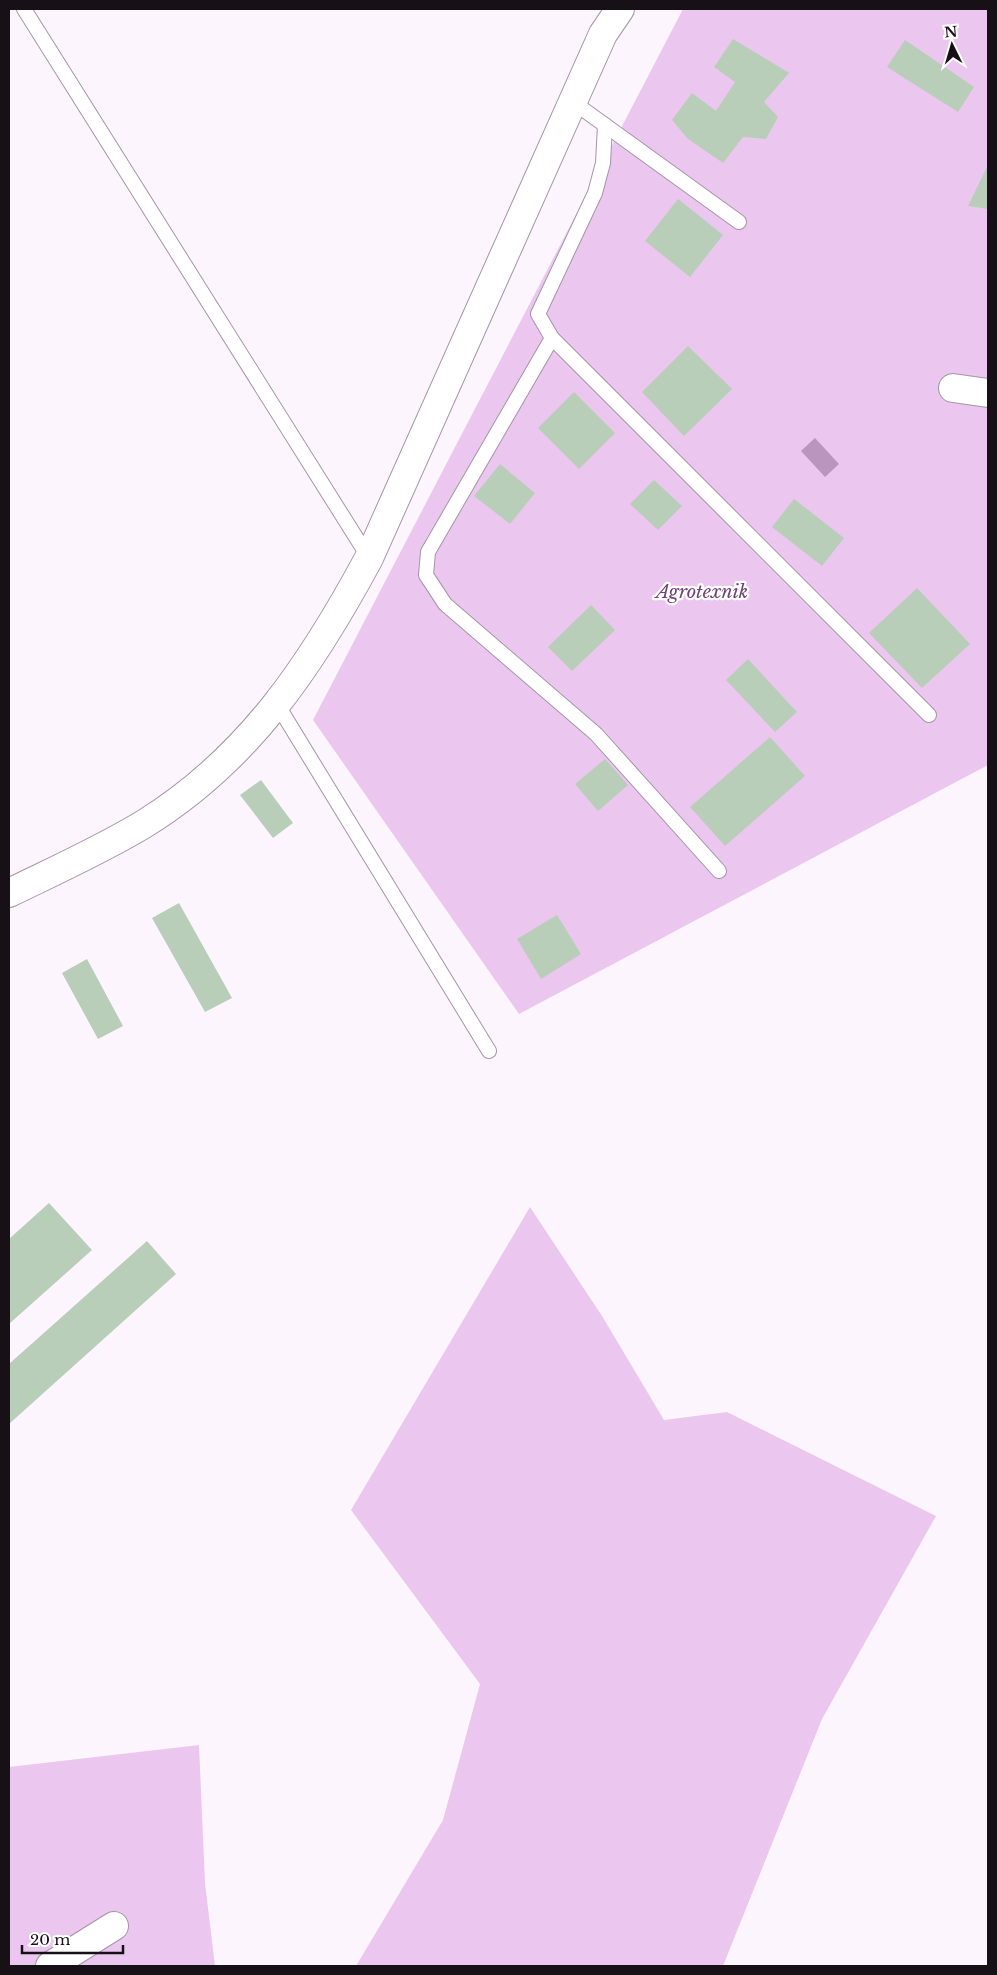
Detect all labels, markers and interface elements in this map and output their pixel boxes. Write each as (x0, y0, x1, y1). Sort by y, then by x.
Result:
north arrow (927, 20, 977, 70)
text: N (944, 23, 958, 42)
park label: Agrotexnik (654, 581, 748, 603)
scale bar (22, 1922, 124, 1954)
text: 20 m (30, 1930, 70, 1949)

